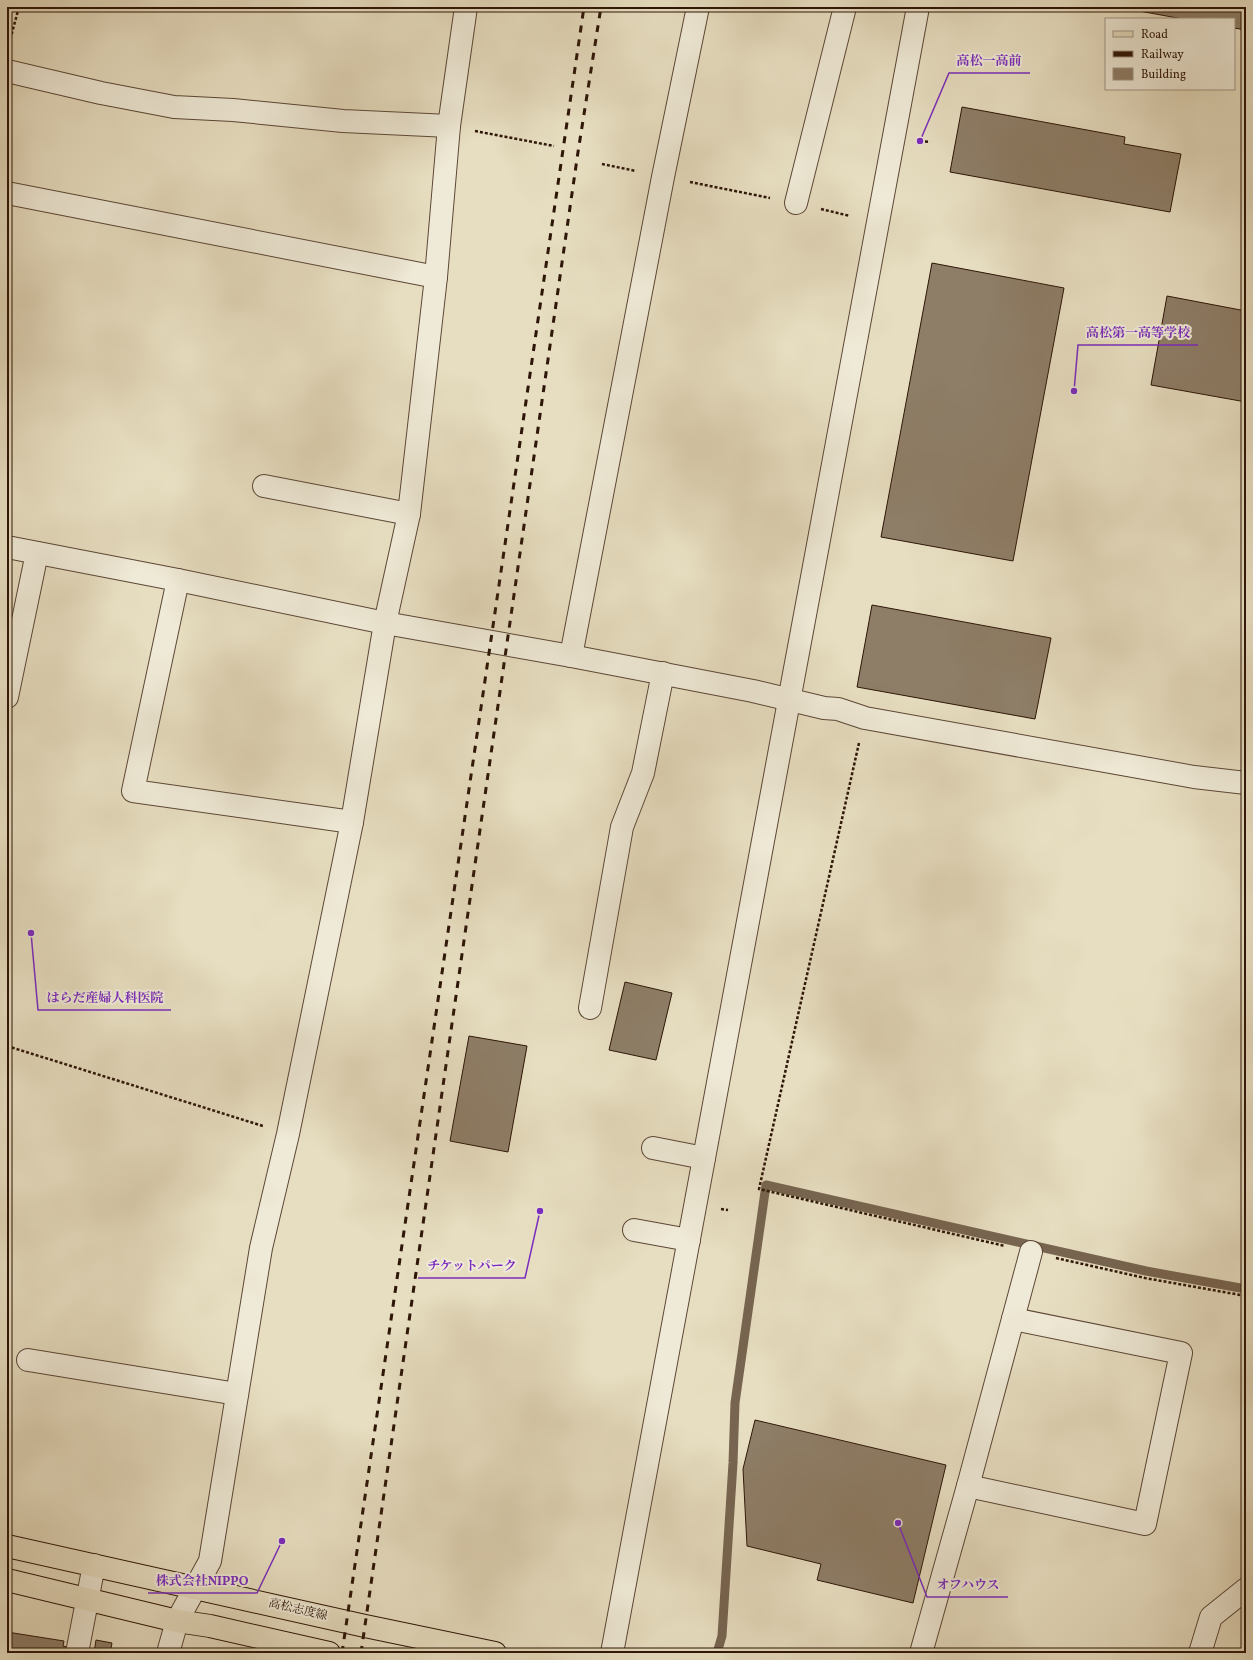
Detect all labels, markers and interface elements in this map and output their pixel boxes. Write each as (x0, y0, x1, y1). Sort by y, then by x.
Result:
legend (1105, 18, 1235, 90)
text: Road (1141, 27, 1168, 43)
text: Railway (1141, 47, 1184, 63)
callout: 高松一高前 (949, 48, 1030, 73)
text: 高松一高前 (956, 53, 1022, 71)
text: Building (1141, 67, 1186, 83)
callout: 高松第一高等学校 (1078, 320, 1198, 345)
text: 高松第一高等学校 (1086, 325, 1191, 343)
callout: はらだ産婦人科医院 (38, 985, 171, 1010)
text: はらだ産婦人科医院 (46, 990, 164, 1008)
callout: チケットパーク (418, 1253, 525, 1278)
text: チケットパーク (427, 1258, 517, 1276)
callout: 株式会社NIPPO (148, 1568, 257, 1593)
callout: オフハウス (927, 1572, 1008, 1597)
text: 株式会社NIPPO (156, 1573, 249, 1591)
text: オフハウス (936, 1577, 1000, 1595)
street label: 高松志度線 (267, 1595, 329, 1625)

